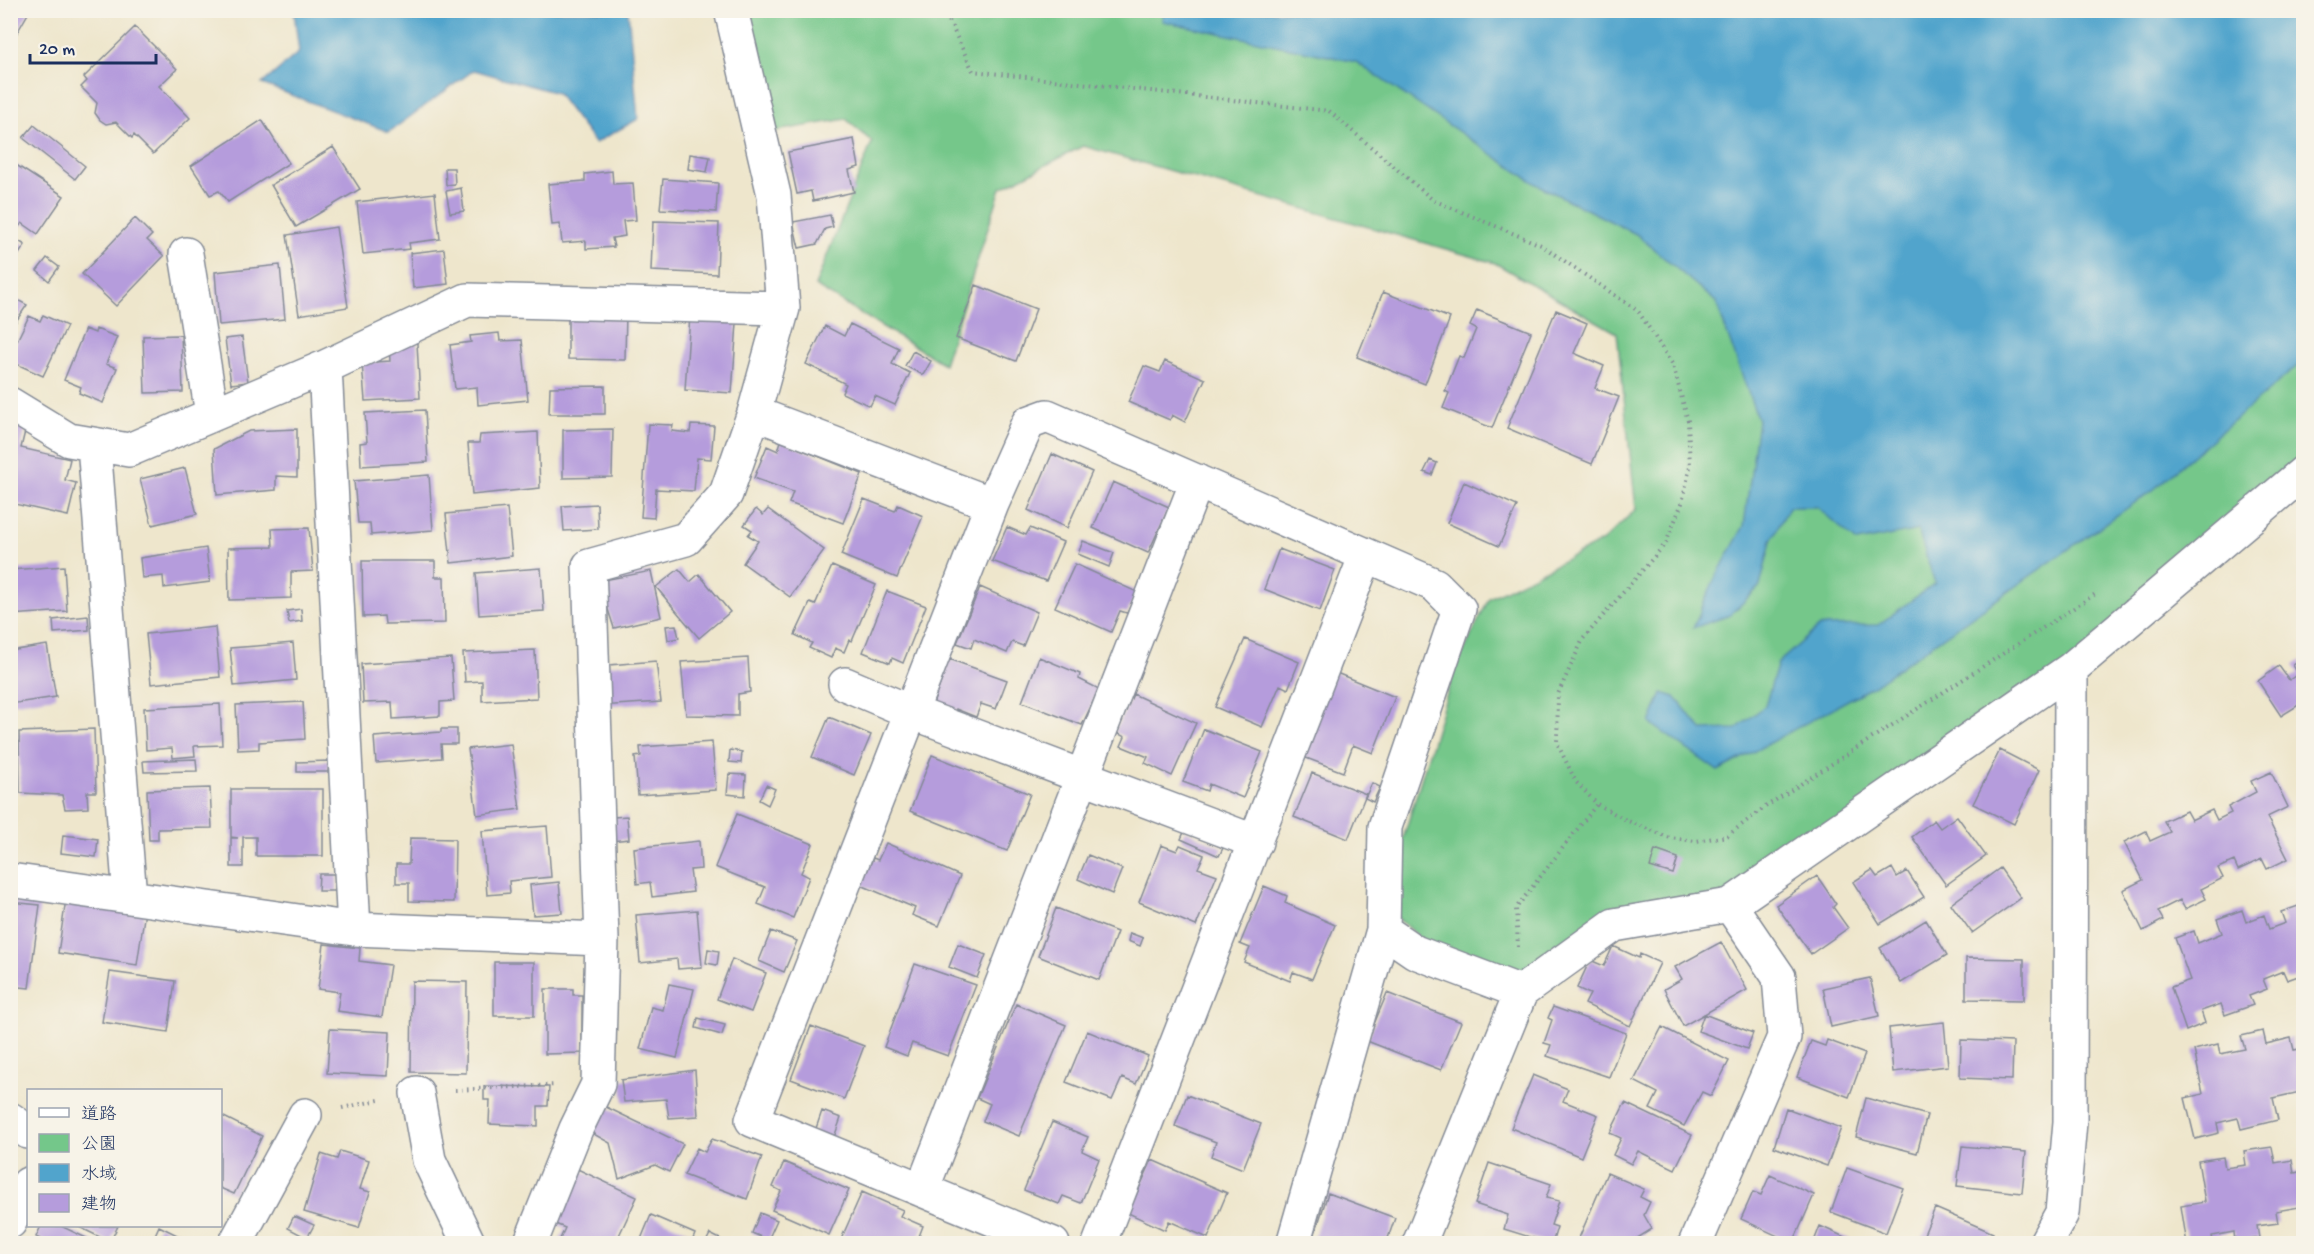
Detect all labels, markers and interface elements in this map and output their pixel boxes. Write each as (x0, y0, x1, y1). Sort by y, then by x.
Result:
scale bar (30, 27, 156, 65)
text: 20 m (39, 40, 75, 61)
legend (27, 1089, 222, 1227)
text: 道路 (81, 1104, 117, 1126)
text: 公園 (81, 1135, 117, 1156)
text: 水域 (81, 1164, 117, 1186)
text: 建物 (81, 1194, 117, 1216)

